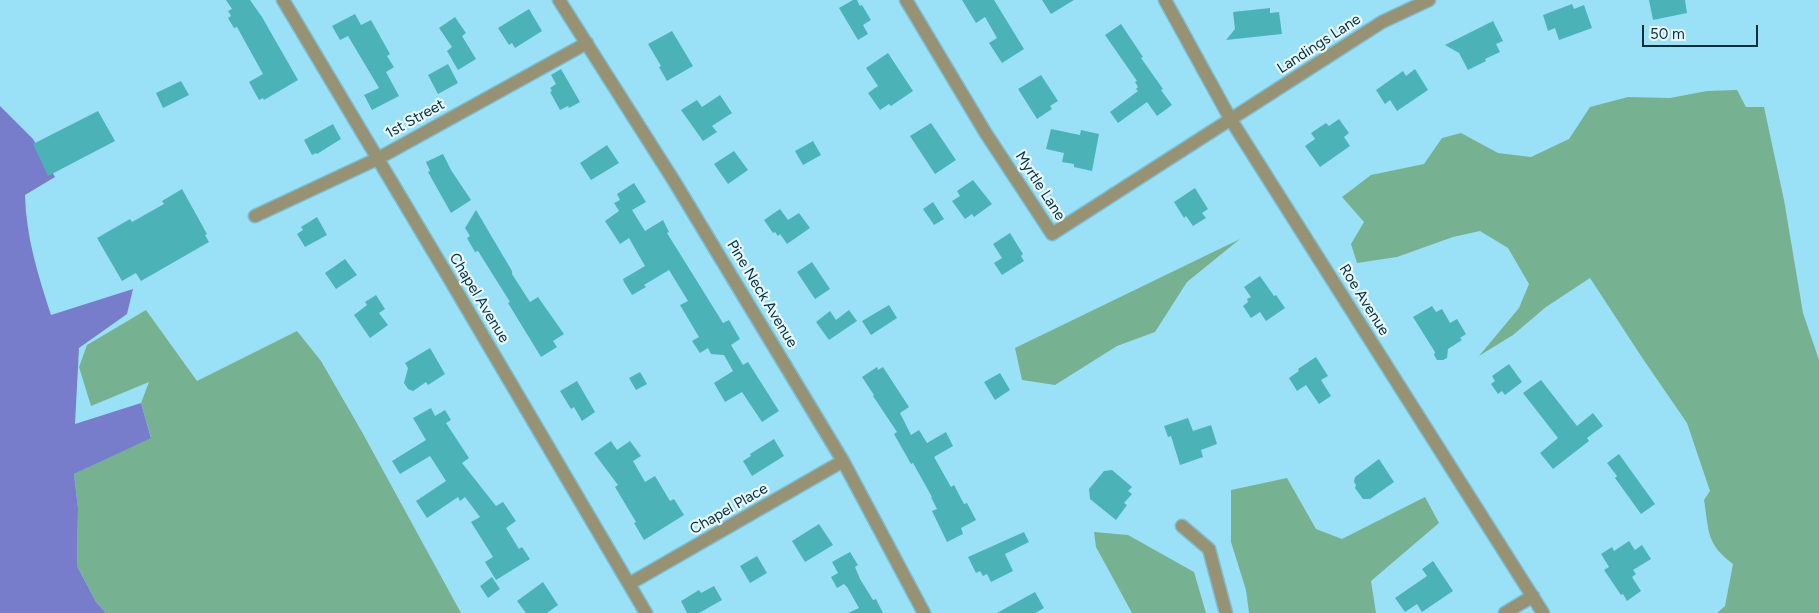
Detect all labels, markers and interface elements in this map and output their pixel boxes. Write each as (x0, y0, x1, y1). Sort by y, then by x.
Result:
street label: Landings Lane (1274, 10, 1364, 78)
scale bar (1644, 15, 1760, 47)
text: 50 m (1650, 25, 1685, 43)
street label: 1st Street (382, 95, 448, 143)
street label: Myrtle Lane (1011, 148, 1069, 224)
street label: Pine Neck Avenue (723, 237, 801, 351)
street label: Chapel Avenue (445, 250, 513, 346)
street label: Roe Avenue (1335, 261, 1393, 339)
street label: Chapel Place (687, 479, 771, 539)

